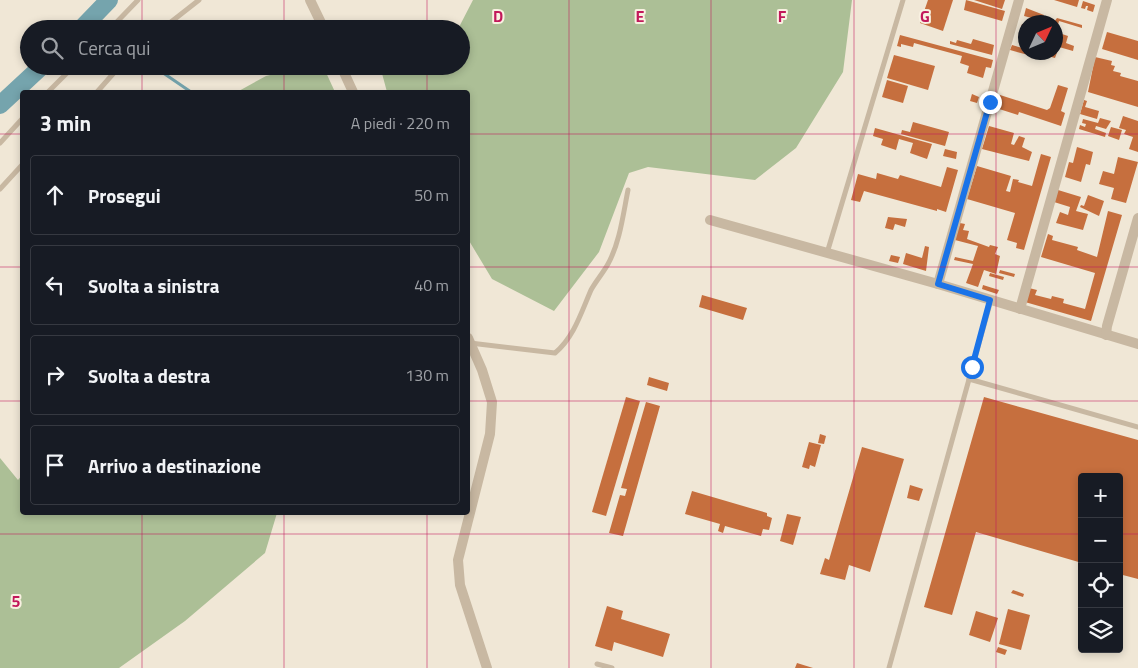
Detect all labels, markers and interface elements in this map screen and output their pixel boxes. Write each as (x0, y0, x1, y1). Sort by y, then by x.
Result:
text: D (493, 4, 503, 28)
text: E (636, 4, 645, 28)
text: F (778, 4, 787, 28)
text: G (920, 4, 930, 28)
north arrow (1018, 15, 1063, 60)
search box (20, 20, 470, 75)
text: Cerca qui (78, 33, 150, 62)
icon: search (38, 34, 66, 62)
route end (979, 91, 1002, 114)
text: 3 min (40, 107, 91, 139)
text: A piedi · 220 m (351, 111, 450, 135)
icon: ahead (41, 181, 69, 209)
text: Prosegui (88, 181, 161, 210)
text: 50 m (414, 183, 449, 207)
icon: left (41, 271, 69, 299)
text: Svolta a sinistra (88, 271, 219, 300)
text: 40 m (414, 273, 449, 297)
route start (961, 356, 984, 379)
icon: right (41, 361, 69, 389)
text: Svolta a destra (88, 361, 210, 390)
text: 130 m (405, 363, 449, 387)
icon: arrive (41, 451, 69, 479)
text: Arrivo a destinazione (88, 451, 261, 480)
map controls (1078, 473, 1123, 653)
button: + (1078, 473, 1123, 518)
button: − (1078, 518, 1123, 563)
button: locate (1078, 563, 1123, 608)
text: 5 (12, 589, 21, 613)
button: layers (1078, 608, 1123, 653)

